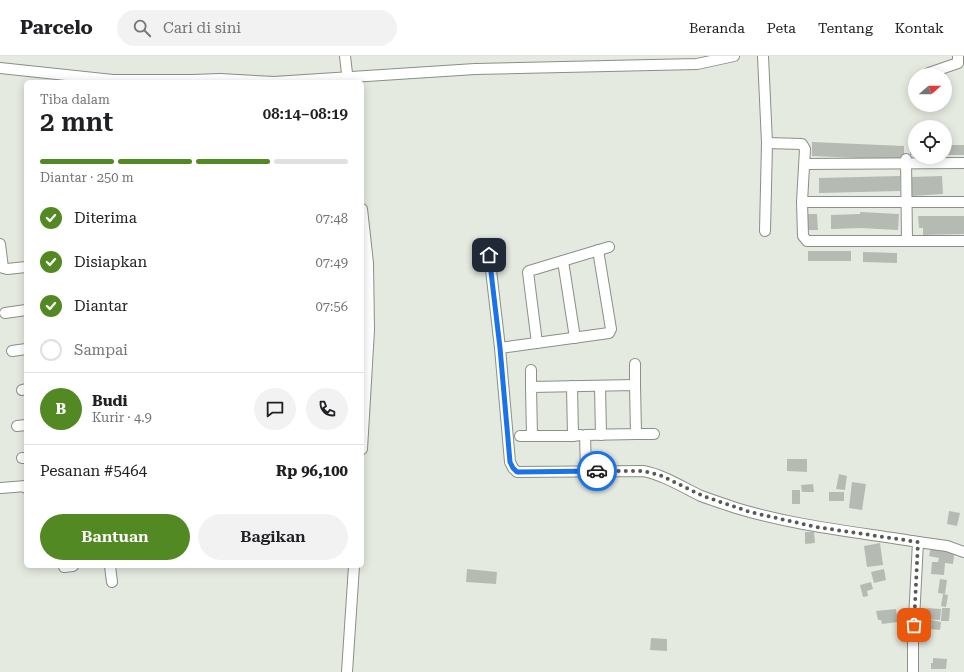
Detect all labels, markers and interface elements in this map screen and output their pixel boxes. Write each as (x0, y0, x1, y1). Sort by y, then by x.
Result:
search box (117, 10, 397, 46)
text: Parcelo (20, 16, 93, 39)
icon: search (131, 17, 153, 39)
text: Cari di sini (163, 19, 241, 37)
text: Beranda (689, 20, 745, 36)
text: Peta (767, 20, 796, 36)
text: Tentang (818, 20, 873, 36)
text: Kontak (895, 20, 944, 36)
north arrow (908, 68, 952, 112)
map controls (908, 68, 952, 164)
text: Tiba dalam (40, 92, 110, 107)
text: 08:14–08:19 (263, 105, 348, 123)
text: 2 mnt (40, 107, 113, 137)
button: locate (908, 120, 952, 164)
text: Diantar · 250 m (40, 170, 134, 185)
icon: check (40, 207, 62, 229)
text: Diterima (74, 209, 137, 227)
text: 07:48 (316, 211, 348, 226)
pin (472, 238, 506, 272)
icon: home (478, 244, 500, 266)
icon: check (40, 251, 62, 273)
text: Disiapkan (74, 253, 147, 271)
text: 07:49 (316, 255, 348, 270)
icon: check (40, 295, 62, 317)
text: Diantar (74, 297, 128, 315)
text: 07:56 (316, 299, 348, 314)
text: Sampai (74, 341, 128, 359)
button: chat (254, 388, 296, 430)
button: phone (306, 388, 348, 430)
text: Budi (92, 392, 128, 410)
text: B (56, 400, 66, 418)
text: Kurir · 4.9 (92, 410, 152, 425)
courier (577, 451, 617, 491)
icon: car (586, 460, 608, 482)
text: Pesanan #5464 (40, 462, 147, 480)
text: Rp 96,100 (276, 462, 348, 480)
button: Bantuan (40, 514, 190, 560)
button: Bagikan (198, 514, 348, 560)
pin (897, 608, 931, 642)
icon: bag (903, 614, 925, 636)

